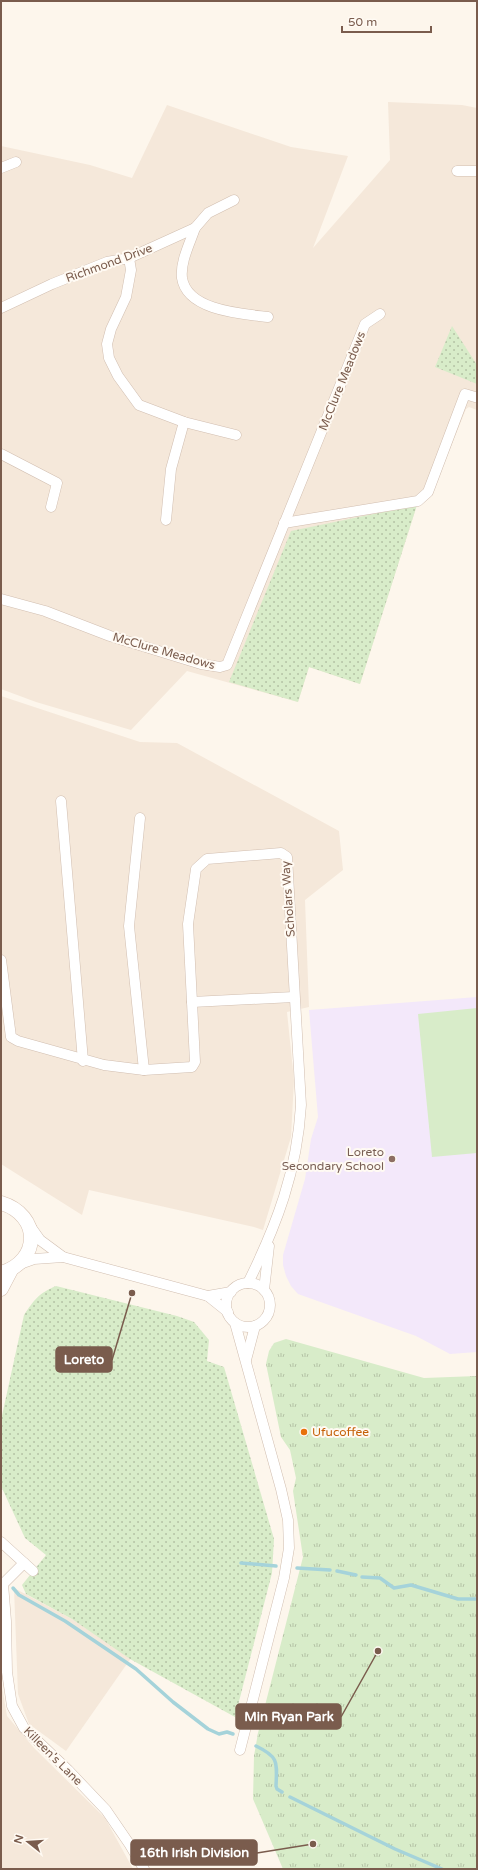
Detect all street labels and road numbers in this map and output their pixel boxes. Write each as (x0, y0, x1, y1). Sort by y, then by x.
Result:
street label: Richmond Drive (64, 241, 154, 285)
street label: McClure Meadows (316, 329, 368, 433)
street label: McClure Meadows (111, 630, 217, 672)
street label: Scholars Way (278, 860, 298, 938)
street label: Killeen's Lane (21, 1724, 85, 1788)

